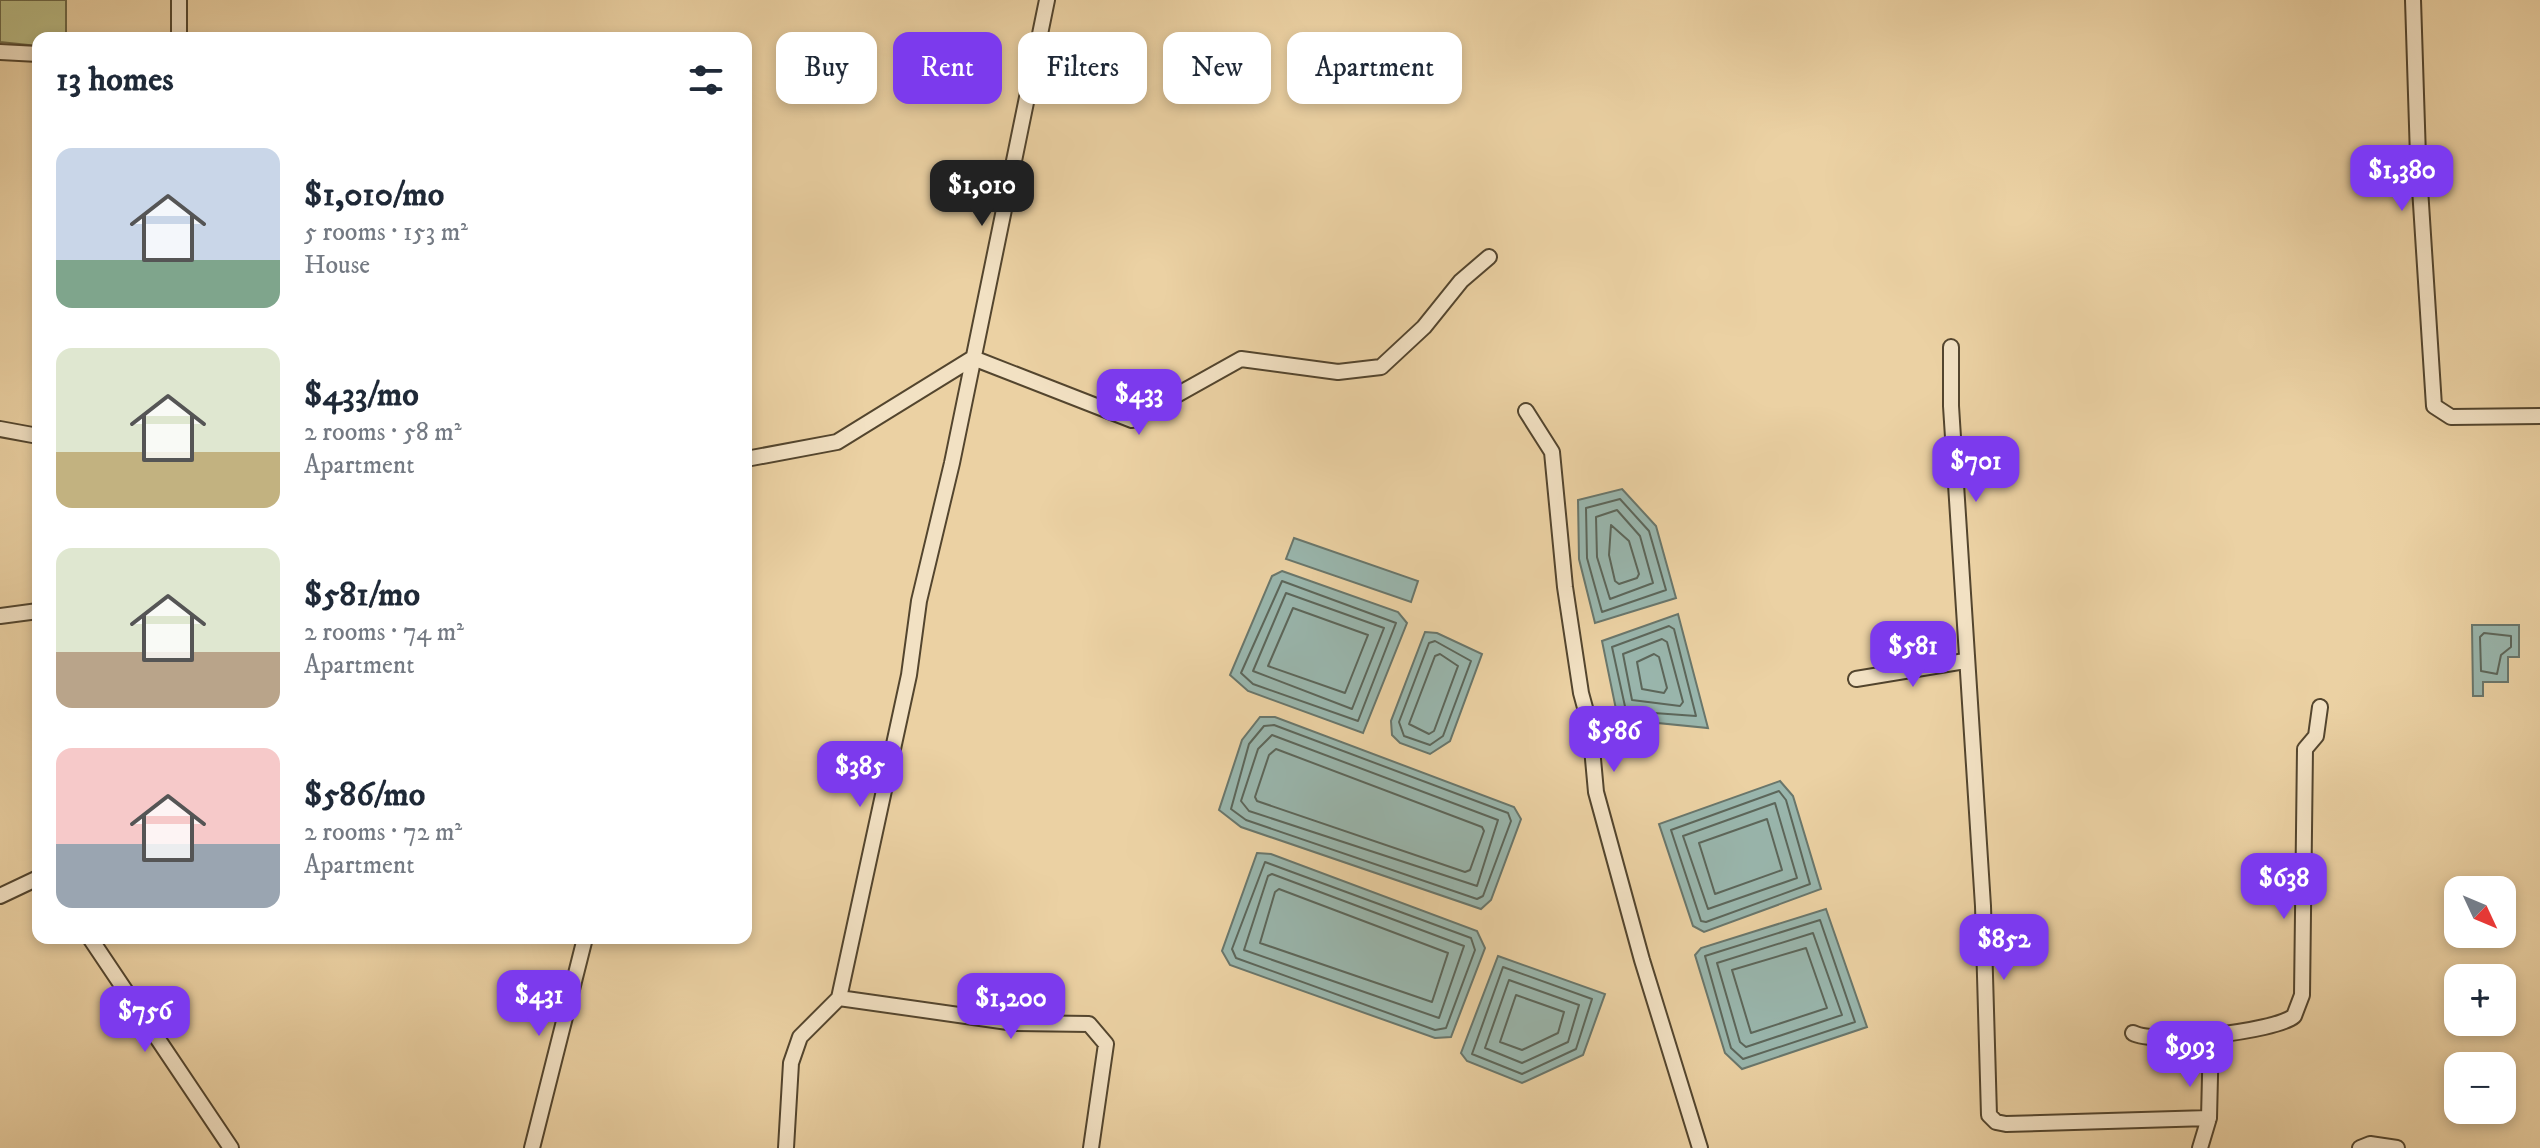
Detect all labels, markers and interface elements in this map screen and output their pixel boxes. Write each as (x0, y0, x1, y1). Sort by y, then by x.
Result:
chip: Buy (776, 32, 877, 104)
chip: Rent (893, 32, 1002, 104)
chip: Filters (1018, 32, 1147, 104)
chip: New (1163, 32, 1271, 104)
chip: Apartment (1287, 32, 1462, 104)
icon: filters (684, 58, 728, 102)
text: 13 homes (56, 59, 174, 101)
pin: $1,380 (2337, 145, 2467, 213)
text: $1,380 (2368, 154, 2436, 187)
pin: $1,010 (917, 160, 1047, 228)
text: $1,010 (948, 169, 1016, 202)
text: $1,010/mo (304, 174, 444, 216)
icon: home (120, 180, 216, 276)
text: 5 rooms · 153 m² (304, 216, 468, 249)
text: House (304, 249, 370, 282)
pin: $433 (1092, 369, 1186, 437)
text: $433/mo (304, 374, 419, 416)
text: $433 (1115, 378, 1163, 411)
icon: home (120, 380, 216, 476)
text: 2 rooms · 58 m² (304, 416, 462, 449)
pin: $701 (1929, 436, 2023, 504)
text: $701 (1950, 445, 2002, 478)
text: Apartment (304, 449, 415, 482)
text: $581/mo (304, 574, 420, 616)
icon: home (120, 580, 216, 676)
text: 2 rooms · 74 m² (304, 616, 464, 649)
pin: $581 (1866, 621, 1960, 689)
text: $581 (1888, 630, 1938, 663)
text: Apartment (304, 649, 415, 682)
pin: $586 (1567, 706, 1661, 774)
text: $586 (1587, 715, 1641, 748)
pin: $385 (813, 741, 907, 809)
text: $385 (835, 750, 885, 783)
text: $586/mo (304, 774, 425, 816)
icon: home (120, 780, 216, 876)
text: 2 rooms · 72 m² (304, 816, 462, 849)
text: Apartment (304, 849, 415, 882)
pin: $638 (2237, 853, 2331, 921)
text: $638 (2259, 862, 2309, 895)
north arrow (2444, 876, 2516, 948)
map controls (2444, 876, 2516, 1124)
pin: $852 (1957, 914, 2051, 982)
text: $852 (1978, 923, 2030, 956)
button: + (2444, 964, 2516, 1036)
pin: $431 (492, 970, 586, 1038)
pin: $1,200 (946, 973, 1076, 1041)
text: $431 (515, 979, 563, 1012)
text: $1,200 (975, 982, 1047, 1015)
pin: $756 (98, 986, 192, 1054)
text: $756 (118, 995, 172, 1028)
pin: $993 (2143, 1021, 2237, 1089)
text: $993 (2165, 1030, 2215, 1063)
button: − (2444, 1052, 2516, 1124)

